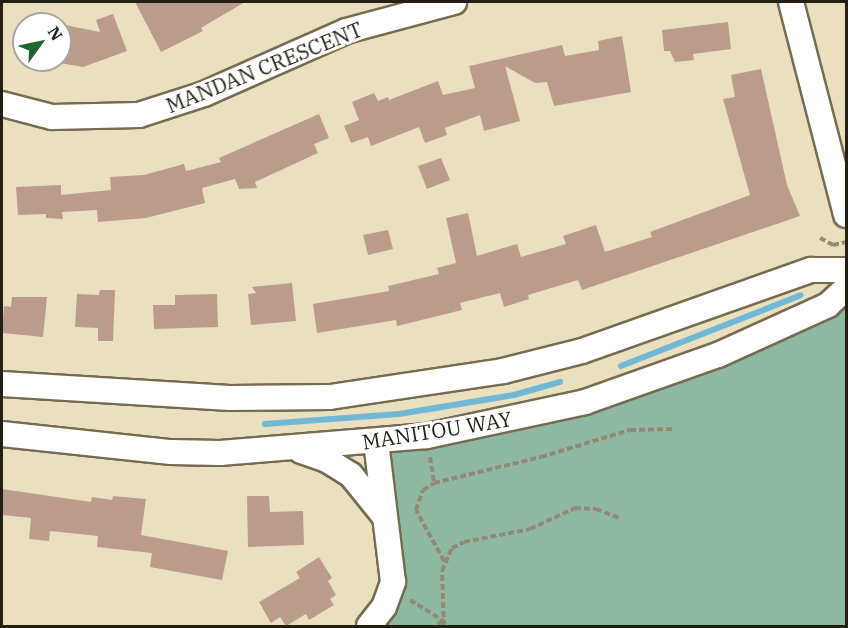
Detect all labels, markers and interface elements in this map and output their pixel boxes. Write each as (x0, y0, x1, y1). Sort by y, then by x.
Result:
north arrow (12, 12, 72, 72)
street label: MANDAN CRESCENT (162, 16, 366, 118)
text: N (44, 23, 67, 44)
street label: MANITOU WAY (360, 406, 514, 454)

